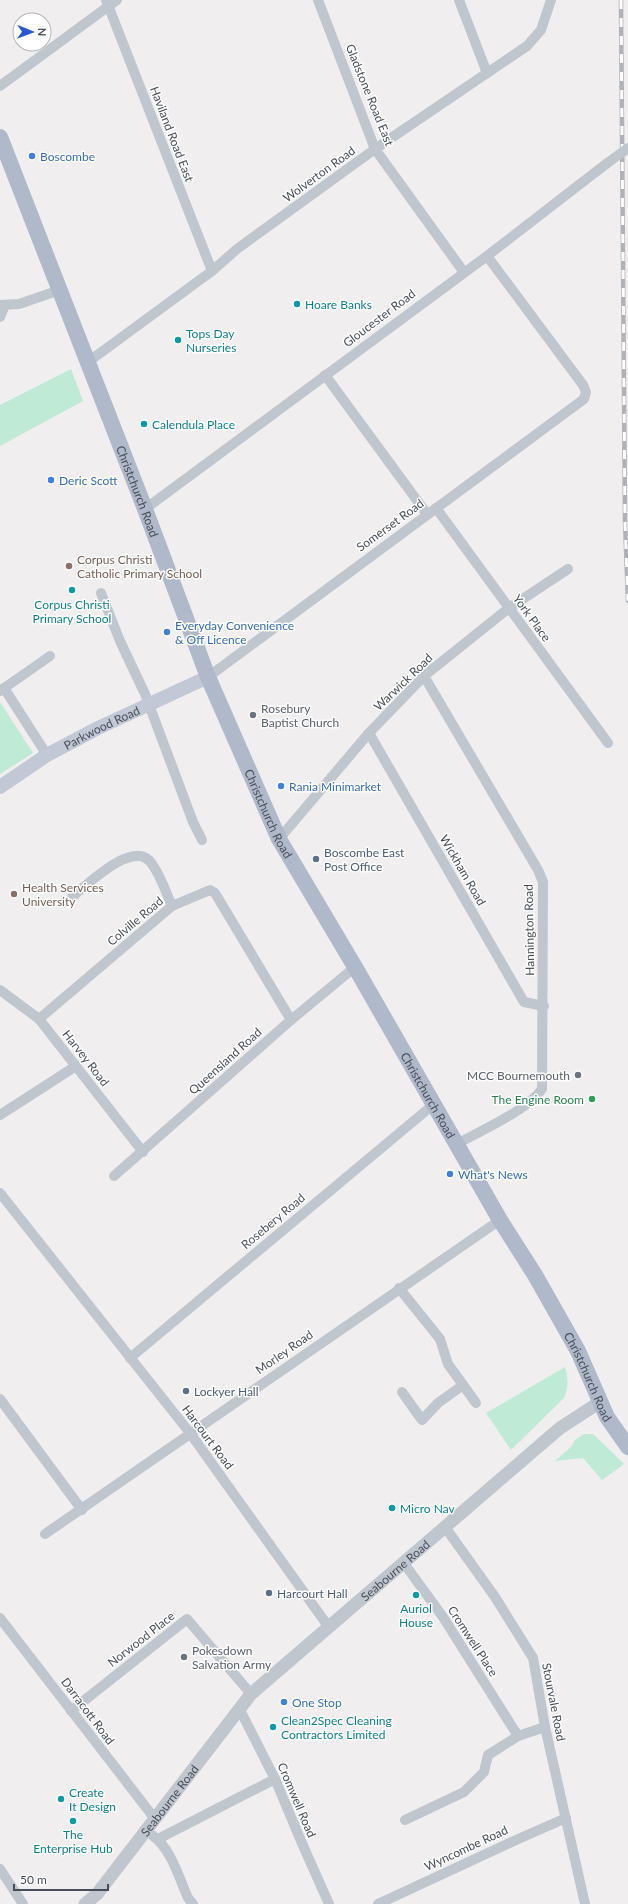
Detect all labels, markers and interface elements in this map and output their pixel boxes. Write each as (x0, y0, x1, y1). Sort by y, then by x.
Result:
north arrow (12, 12, 52, 52)
text: N (36, 28, 49, 37)
street label: Gladstone Road East (343, 42, 398, 149)
street label: Haviland Road East (147, 84, 197, 185)
street label: Wolverton Road (280, 143, 358, 205)
place label: Boscombe (40, 149, 95, 164)
marker: Boscombe (27, 151, 37, 161)
street label: Gloucester Road (340, 286, 418, 350)
place label: Hoare Banks (305, 297, 372, 312)
marker: Hoare Banks (292, 299, 302, 309)
place label: Tops Day Nurseries (186, 326, 236, 355)
marker: Tops Day Nurseries (173, 335, 183, 345)
place label: Calendula Place (152, 417, 235, 432)
marker: Calendula Place (139, 419, 149, 429)
street label: Christchurch Road (113, 443, 162, 539)
place label: Deric Scott (59, 473, 118, 488)
marker: Deric Scott (46, 475, 56, 485)
street label: Somerset Road (354, 496, 426, 554)
place label: Corpus Christi Catholic Primary School (77, 552, 202, 581)
marker: Corpus Christi Catholic Primary School (64, 561, 74, 571)
marker: Corpus Christi Primary School (67, 585, 77, 595)
street label: York Place (510, 592, 554, 644)
place label: Corpus Christi Primary School (33, 597, 111, 626)
place label: Everyday Convenience & Off Licence (175, 618, 294, 647)
marker: Everyday Convenience & Off Licence (162, 627, 172, 637)
street label: Warwick Road (370, 650, 436, 714)
place label: Rosebury Baptist Church (261, 701, 339, 730)
street label: Parkwood Road (61, 702, 142, 752)
marker: Rosebury Baptist Church (248, 710, 258, 720)
street label: Christchurch Road (242, 766, 296, 861)
place label: Rania Minimarket (289, 779, 382, 794)
marker: Rania Minimarket (276, 781, 286, 791)
street label: Wickham Road (437, 832, 489, 908)
place label: Boscombe East Post Office (324, 845, 405, 874)
marker: Boscombe East Post Office (311, 854, 321, 864)
place label: Health Services University (22, 880, 104, 909)
street label: Hannington Road (521, 884, 537, 976)
marker: Health Services University (9, 889, 19, 899)
street label: Colville Road (104, 893, 166, 949)
street label: Queensland Road (186, 1024, 264, 1098)
street label: Harvey Road (59, 1027, 113, 1089)
street label: Christchurch Road (398, 1049, 459, 1141)
place label: MCC Bournemouth (467, 1068, 570, 1083)
marker: MCC Bournemouth (573, 1070, 583, 1080)
place label: The Engine Room (492, 1092, 584, 1107)
marker: The Engine Room (587, 1094, 597, 1104)
place label: What's News (458, 1167, 528, 1182)
marker: What's News (445, 1169, 455, 1179)
street label: Rosebery Road (238, 1190, 308, 1252)
street label: Morley Road (252, 1327, 316, 1377)
street label: Christchurch Road (561, 1329, 615, 1424)
place label: Lockyer Hall (194, 1384, 259, 1399)
marker: Lockyer Hall (181, 1386, 191, 1396)
street label: Harcourt Road (179, 1402, 237, 1472)
place label: Micro Nav (400, 1501, 455, 1516)
marker: Micro Nav (387, 1503, 397, 1513)
street label: Seabourne Road (357, 1536, 433, 1604)
place label: Harcourt Hall (277, 1586, 348, 1601)
marker: Harcourt Hall (264, 1588, 274, 1598)
marker: Auriol House (411, 1590, 421, 1600)
place label: Auriol House (399, 1601, 433, 1630)
street label: Cromwell Place (445, 1603, 501, 1679)
street label: Norwood Place (105, 1608, 177, 1670)
place label: Pokesdown Salvation Army (192, 1643, 272, 1672)
marker: Pokesdown Salvation Army (179, 1652, 189, 1662)
street label: Stourvale Road (539, 1662, 569, 1742)
street label: Darracott Road (58, 1675, 118, 1747)
place label: One Stop (292, 1695, 342, 1710)
marker: One Stop (279, 1697, 289, 1707)
place label: Clean2Spec Cleaning Contractors Limited (281, 1713, 392, 1742)
marker: Clean2Spec Cleaning Contractors Limited (268, 1722, 278, 1732)
street label: Cromwell Road (275, 1760, 319, 1840)
street label: Seabourne Road (137, 1761, 201, 1839)
place label: Create It Design (69, 1785, 116, 1814)
marker: Create It Design (56, 1794, 66, 1804)
marker: The Enterprise Hub (68, 1816, 78, 1826)
street label: Wyncombe Road (422, 1822, 510, 1874)
place label: The Enterprise Hub (33, 1827, 113, 1856)
scale bar (14, 1866, 108, 1892)
text: 50 m (20, 1872, 47, 1887)

